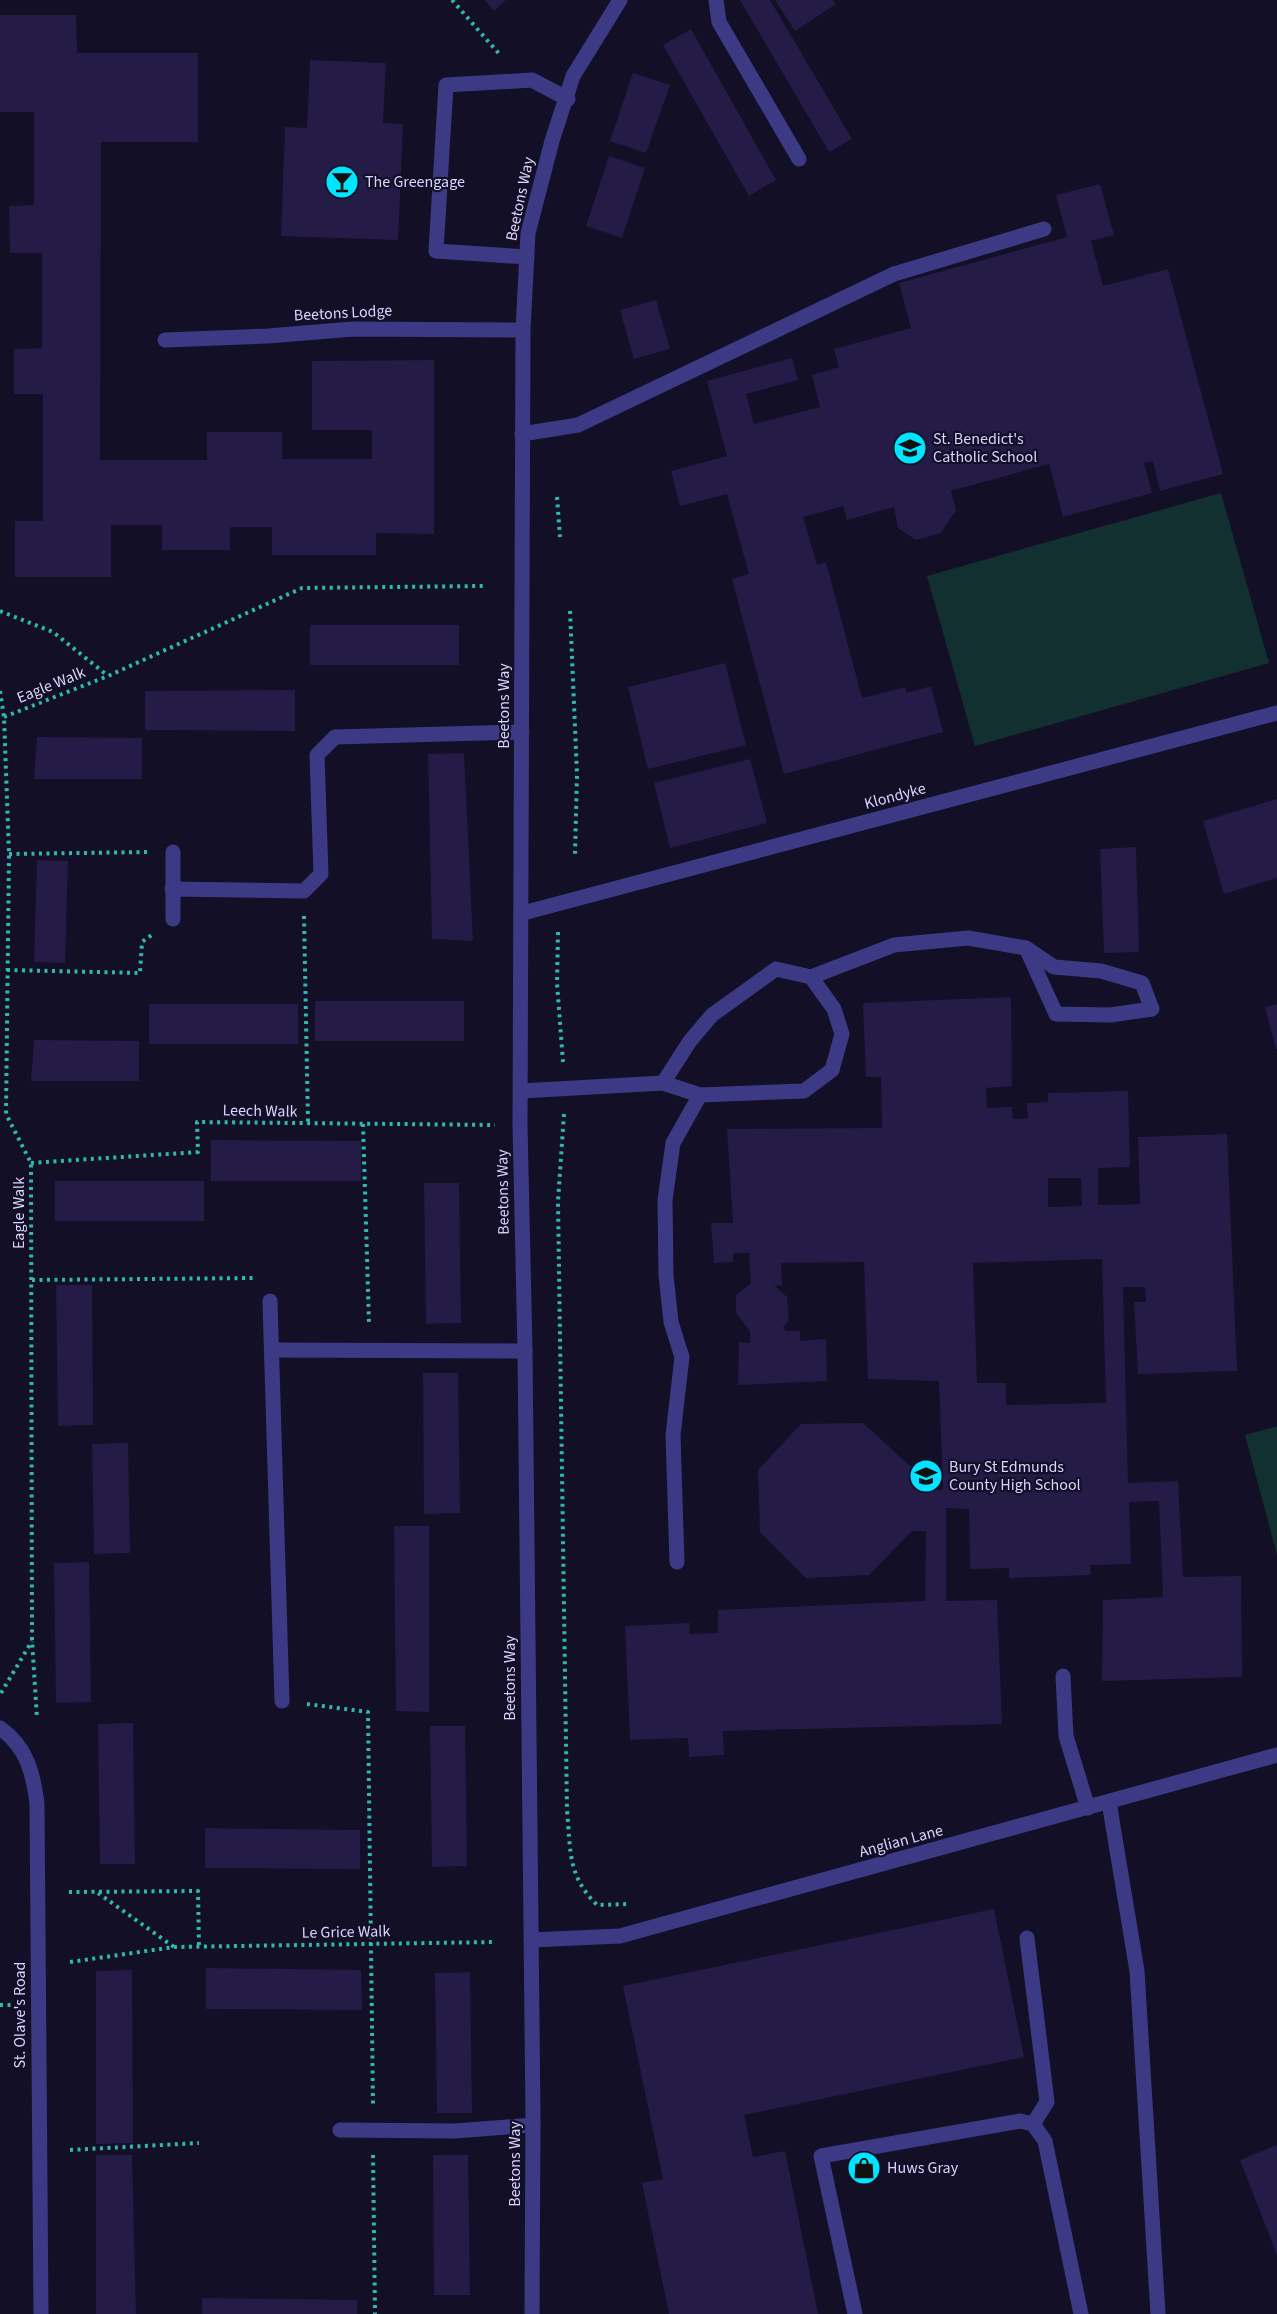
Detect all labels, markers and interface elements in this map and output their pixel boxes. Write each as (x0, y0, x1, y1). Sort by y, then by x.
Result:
street label: Beetons Way (500, 154, 540, 243)
bar icon: The Greengage (324, 164, 360, 200)
place label: The Greengage (365, 171, 465, 193)
street label: Beetons Lodge (293, 299, 393, 327)
place label: St. Benedict's Catholic School (933, 428, 1037, 468)
school or university icon: St. Benedict's Catholic School (892, 430, 928, 466)
street label: Eagle Walk (13, 661, 89, 709)
street label: Beetons Way (493, 663, 515, 749)
street label: Klondyke (862, 777, 928, 815)
street label: Leech Walk (222, 1099, 298, 1123)
street label: Beetons Way (491, 1149, 515, 1235)
street label: Eagle Walk (8, 1177, 30, 1249)
place label: Bury St Edmunds County High School (949, 1456, 1081, 1496)
school or university icon: Bury St Edmunds County High School (908, 1458, 944, 1494)
street label: Beetons Way (499, 1635, 521, 1721)
street label: Anglian Lane (857, 1819, 945, 1863)
street label: Le Grice Walk (302, 1920, 391, 1944)
street label: St. Olave's Road (9, 1962, 31, 2068)
street label: Beetons Way (504, 2121, 526, 2207)
shop icon: Huws Gray (846, 2150, 882, 2186)
place label: Huws Gray (887, 2157, 959, 2179)

